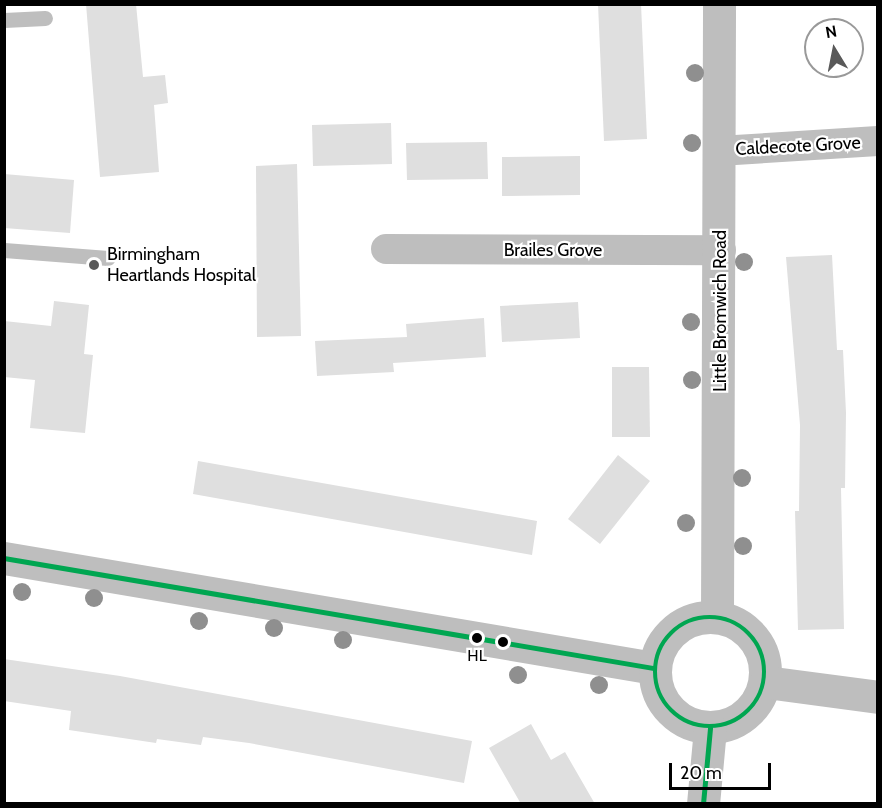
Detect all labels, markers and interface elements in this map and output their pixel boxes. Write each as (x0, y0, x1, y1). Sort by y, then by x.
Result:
north arrow (804, 18, 864, 78)
text: N (824, 21, 838, 42)
street label: Caldecote Grove (735, 132, 861, 160)
street label: Little Bromwich Road (709, 230, 731, 392)
street label: Brailes Grove (504, 239, 602, 261)
place label: Birmingham Heartlands Hospital (107, 244, 256, 286)
marker: Birmingham Heartlands Hospital (85, 256, 103, 274)
marker: HL (471, 632, 483, 644)
unlabelled marker (497, 636, 509, 648)
place label: HL (467, 646, 487, 666)
scale bar (672, 751, 774, 789)
text: 20 m (680, 762, 722, 784)

